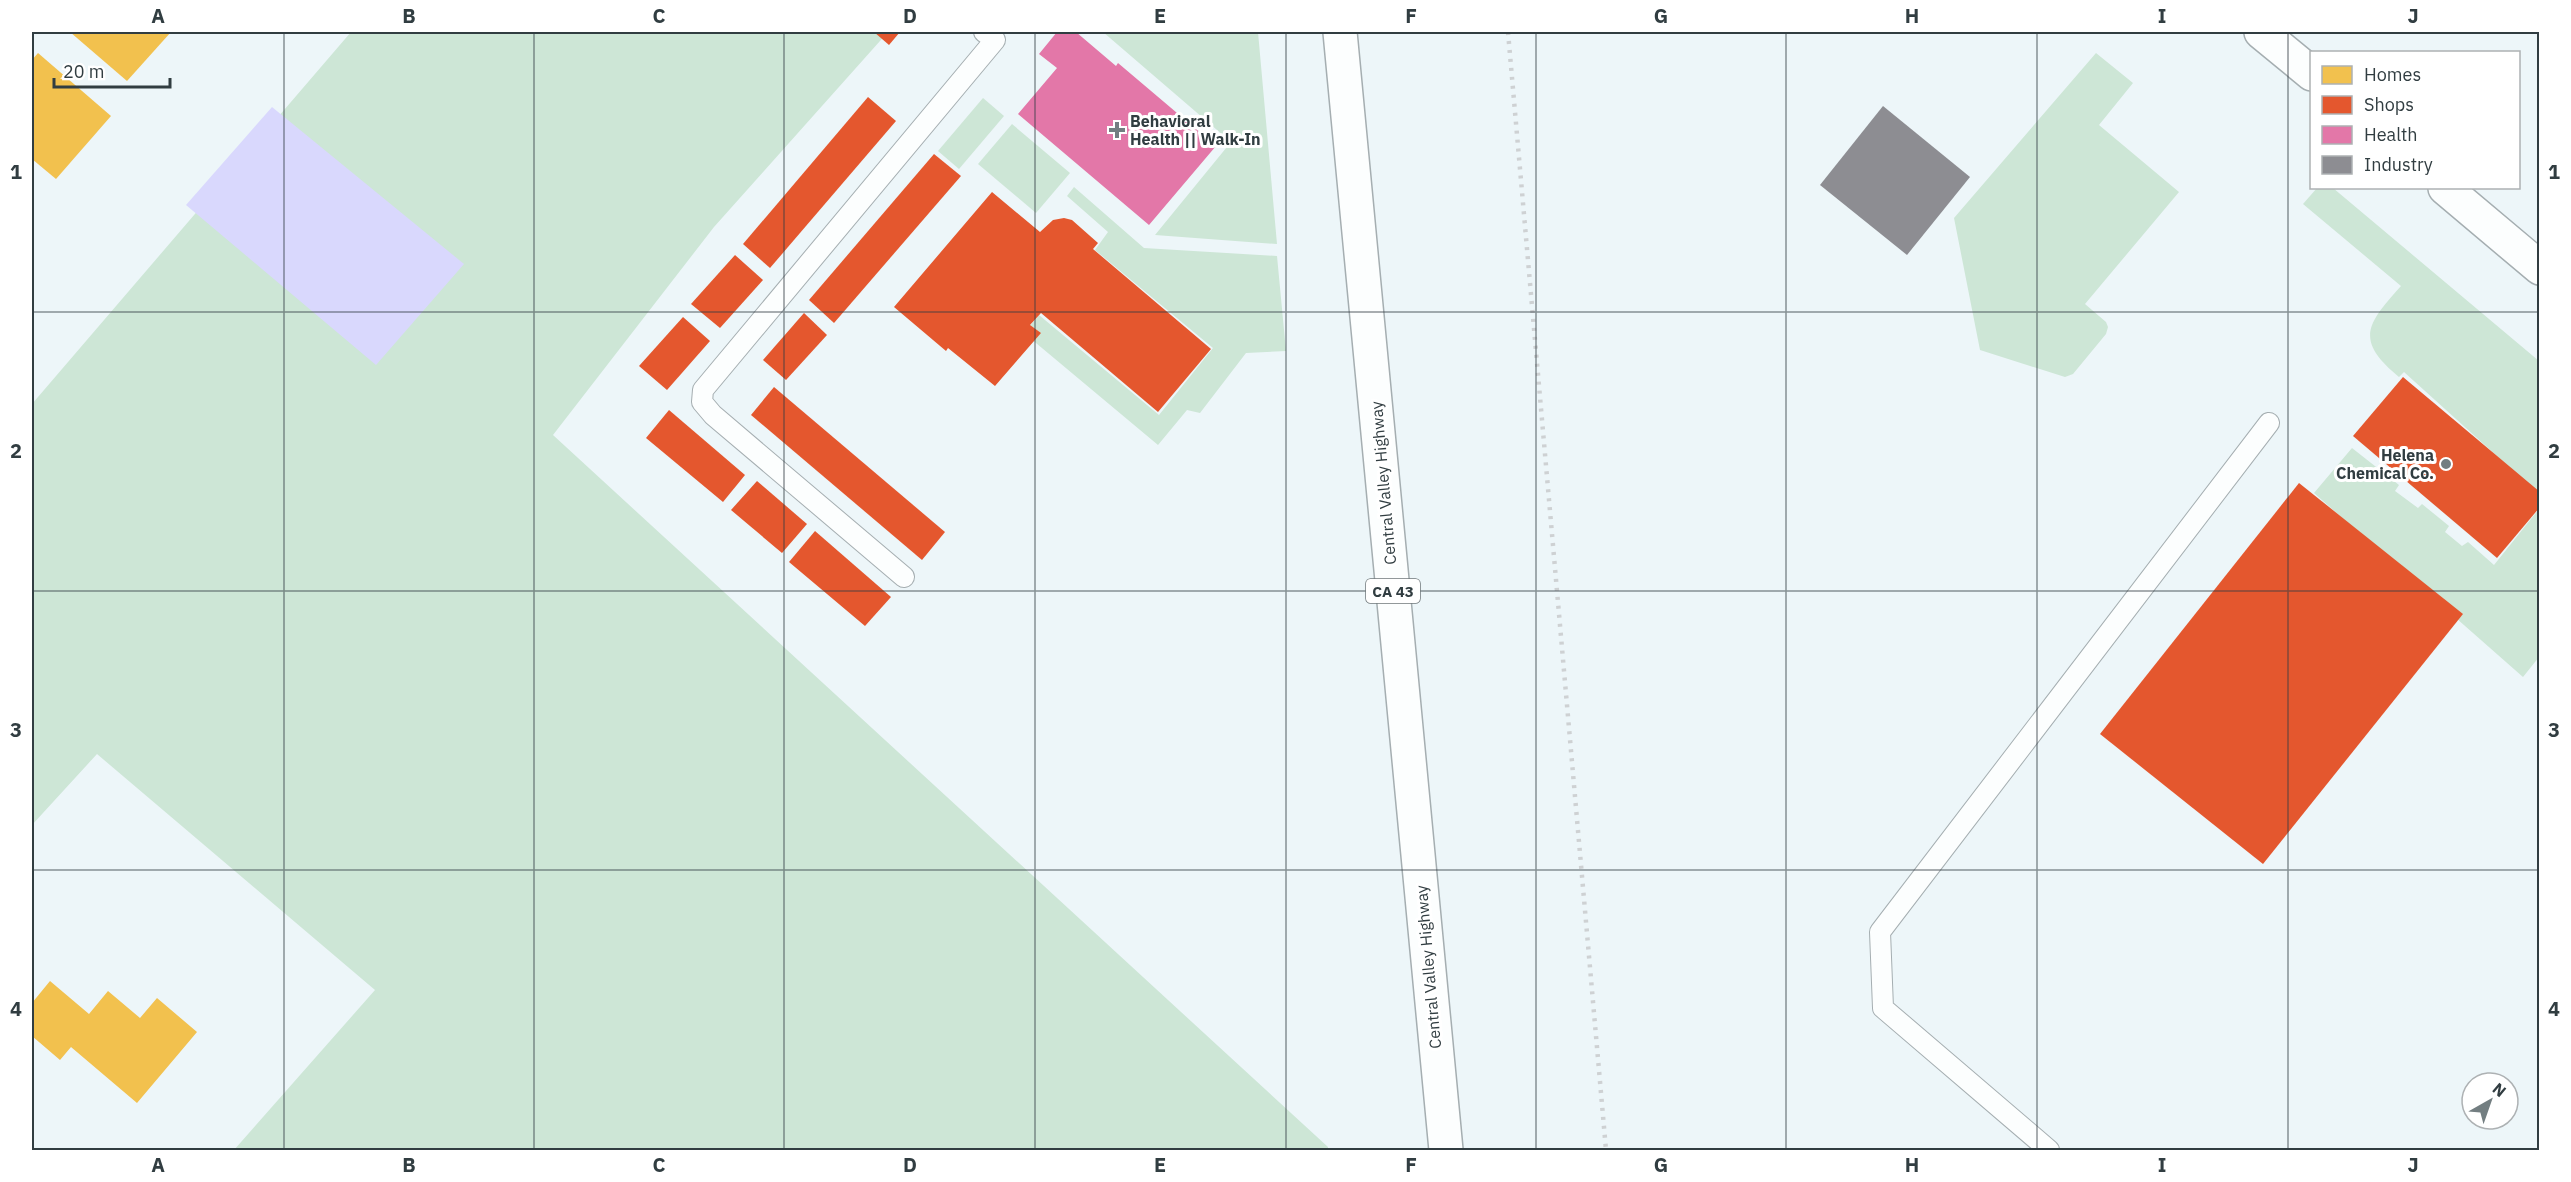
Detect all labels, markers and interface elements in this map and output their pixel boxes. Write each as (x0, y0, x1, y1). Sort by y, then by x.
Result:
text: A (151, 2, 165, 29)
text: B (402, 2, 416, 29)
text: C (652, 2, 666, 29)
text: D (903, 2, 917, 29)
text: E (1154, 2, 1166, 29)
text: F (1405, 2, 1417, 29)
text: G (1654, 2, 1668, 29)
text: H (1905, 2, 1919, 29)
text: I (2158, 2, 2166, 29)
text: J (2407, 2, 2419, 29)
scale bar (54, 51, 170, 89)
legend (2310, 51, 2520, 189)
text: 20 m (63, 60, 105, 83)
text: Homes (2364, 63, 2421, 86)
text: Shops (2364, 93, 2414, 116)
place label: Behavioral Health || Walk-In (1130, 111, 1261, 149)
marker: Behavioral Health || Walk-In (1108, 121, 1126, 139)
text: Health (2364, 123, 2418, 146)
text: Industry (2364, 153, 2433, 176)
text: 1 (10, 158, 22, 185)
text: 1 (2548, 158, 2560, 185)
street label: Central Valley Highway (1366, 400, 1400, 566)
text: 2 (10, 437, 22, 464)
text: 2 (2548, 437, 2560, 464)
place label: Helena Chemical Co. (2336, 445, 2434, 483)
marker: Helena Chemical Co. (2439, 457, 2453, 471)
road number: CA 43 (1366, 579, 1420, 603)
text: 3 (10, 716, 22, 743)
text: 3 (2548, 716, 2560, 743)
street label: Central Valley Highway (1411, 884, 1445, 1050)
text: 4 (10, 995, 22, 1022)
text: 4 (2548, 995, 2560, 1022)
north arrow (2460, 1071, 2520, 1131)
text: N (2489, 1078, 2511, 1101)
text: A (151, 1151, 165, 1178)
text: B (402, 1151, 416, 1178)
text: C (652, 1151, 666, 1178)
text: D (903, 1151, 917, 1178)
text: E (1154, 1151, 1166, 1178)
text: F (1405, 1151, 1417, 1178)
text: G (1654, 1151, 1668, 1178)
text: H (1905, 1151, 1919, 1178)
text: I (2158, 1151, 2166, 1178)
text: J (2407, 1151, 2419, 1178)

